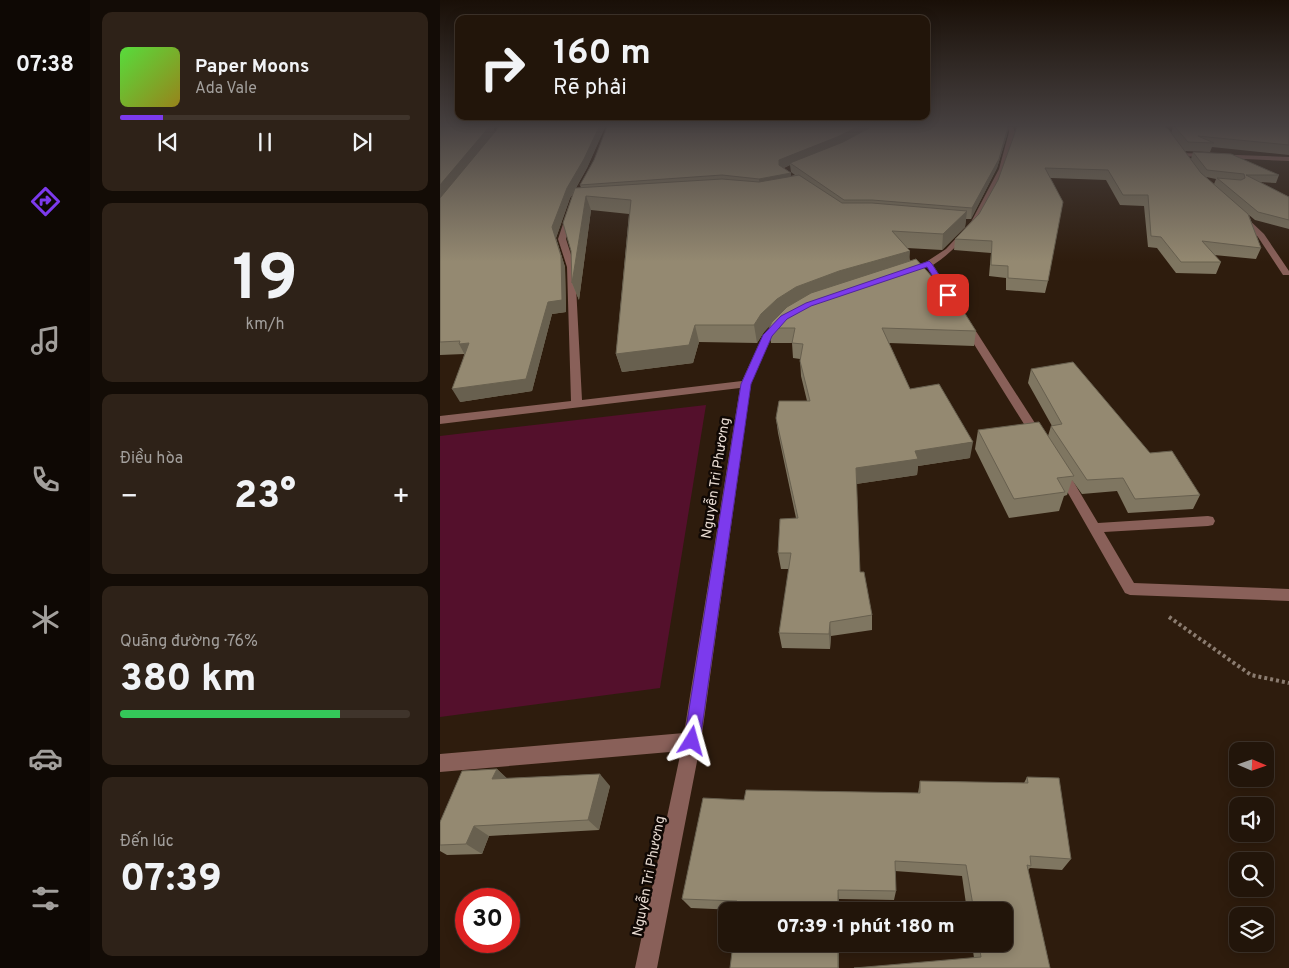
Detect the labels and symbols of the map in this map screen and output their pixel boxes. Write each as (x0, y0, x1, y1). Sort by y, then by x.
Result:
pin (927, 274, 969, 316)
street label: Nguyễn Tri Phương (698, 416, 734, 540)
position arrow (665, 714, 717, 766)
north arrow (1229, 742, 1274, 788)
street label: Nguyễn Tri Phương (628, 814, 670, 938)
speed limit sign: 30 (455, 888, 520, 953)

